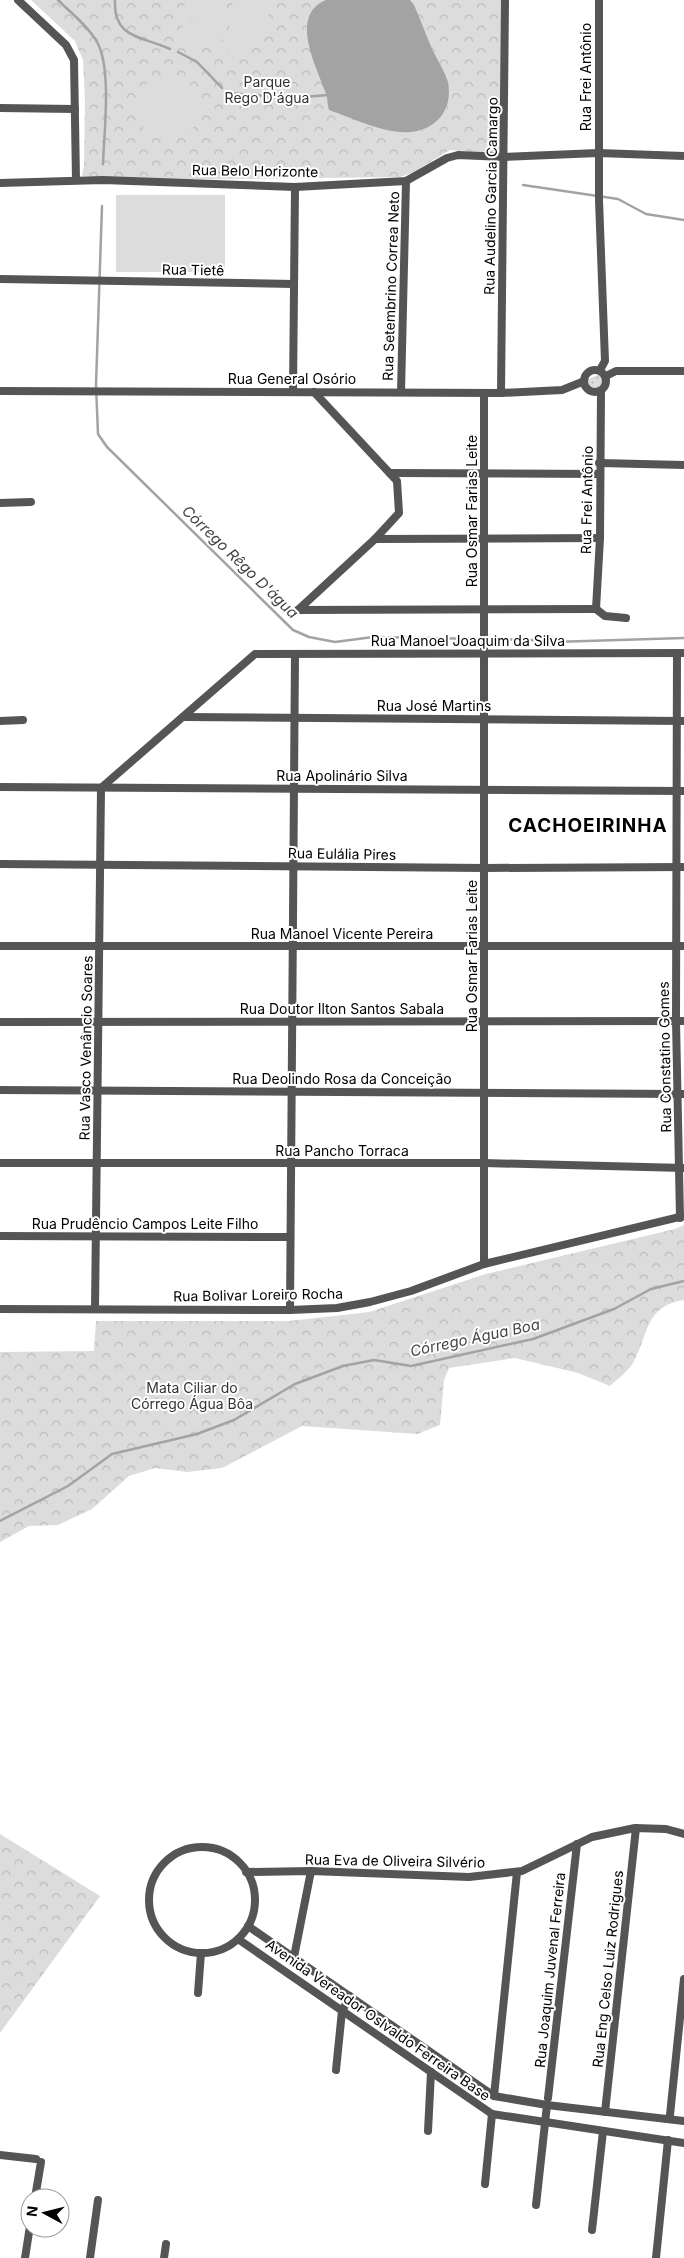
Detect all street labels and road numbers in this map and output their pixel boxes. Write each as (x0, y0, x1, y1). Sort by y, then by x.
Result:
street label: Rua Frei Antônio (577, 23, 594, 131)
street label: Rua Audelino Garcia Camargo (480, 97, 501, 295)
street label: Rua Belo Horizonte (192, 161, 318, 180)
street label: Rua Setembrino Correa Neto (379, 191, 402, 381)
street label: Rua Tietê (162, 260, 224, 279)
street label: Rua General Osório (228, 370, 356, 387)
street label: Rua Osmar Farias Leite (463, 435, 480, 587)
street label: Rua Frei Antônio (577, 446, 596, 554)
street label: Rua Manoel Joaquim da Silva (371, 632, 565, 649)
street label: Rua José Martins (377, 697, 491, 714)
street label: Rua Apolinário Silva (276, 767, 408, 784)
street label: Rua Eulália Pires (288, 844, 396, 863)
street label: Rua Osmar Farias Leite (463, 880, 480, 1032)
street label: Rua Manoel Vicente Pereira (251, 925, 433, 942)
street label: Rua Vasco Venâncio Soares (75, 955, 96, 1141)
street label: Rua Constatino Gomes (655, 981, 674, 1133)
street label: Rua Doutor Ilton Santos Sabala (240, 1000, 444, 1017)
street label: Rua Deolindo Rosa da Conceição (232, 1070, 452, 1087)
street label: Rua Pancho Torraca (275, 1142, 409, 1159)
street label: Rua Prudêncio Campos Leite Filho (32, 1215, 258, 1232)
street label: Rua Bolivar Loreiro Rocha (173, 1285, 343, 1304)
street label: Rua Eva de Oliveira Silvério (305, 1850, 485, 1871)
street label: Rua Eng Celso Luiz Rodrigues (589, 1870, 626, 2068)
street label: Rua Joaquim Juvenal Ferreira (531, 1871, 568, 2069)
street label: Avenida Vereador Oslvaldo Ferreira Base (263, 1935, 494, 2104)

